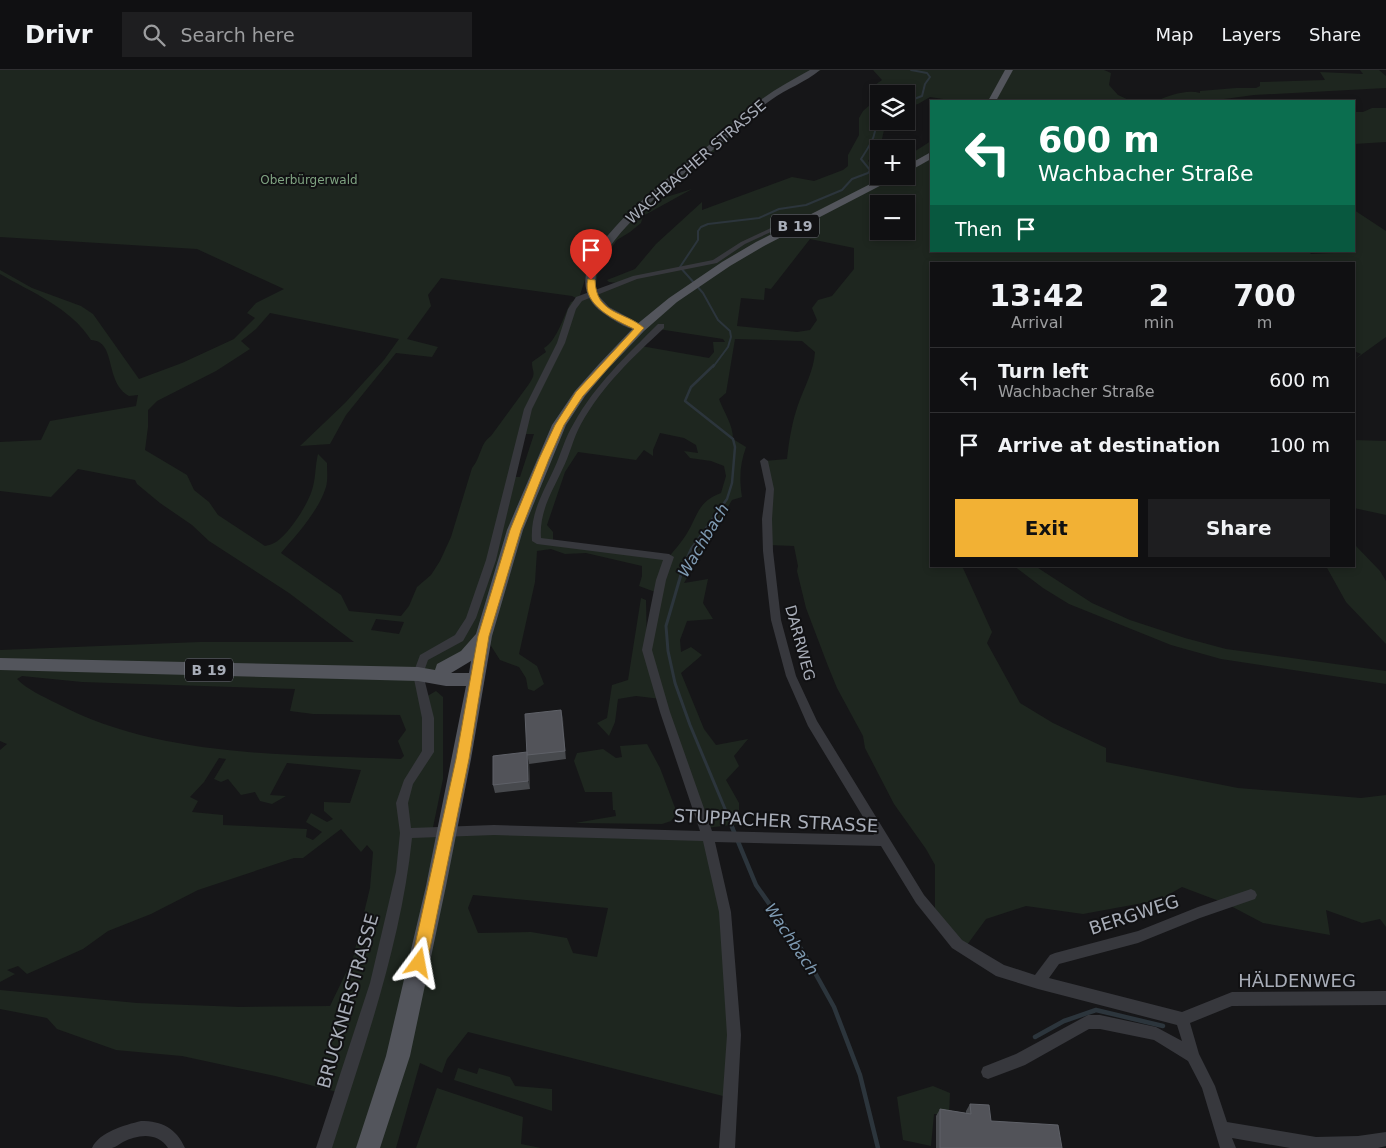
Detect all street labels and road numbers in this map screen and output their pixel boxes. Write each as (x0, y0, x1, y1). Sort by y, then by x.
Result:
street label: WACHBACHER STRASSE (622, 96, 770, 228)
road number: B 19 (771, 214, 819, 238)
street label: DARRWEG (781, 603, 819, 683)
road number: B 19 (185, 658, 233, 682)
street label: STUPPACHER STRASSE (673, 805, 879, 836)
street label: BERGWEG (1086, 890, 1181, 939)
street label: BRUCKNERSTRASSE (313, 911, 382, 1091)
street label: HÄLDENWEG (1238, 970, 1356, 991)

